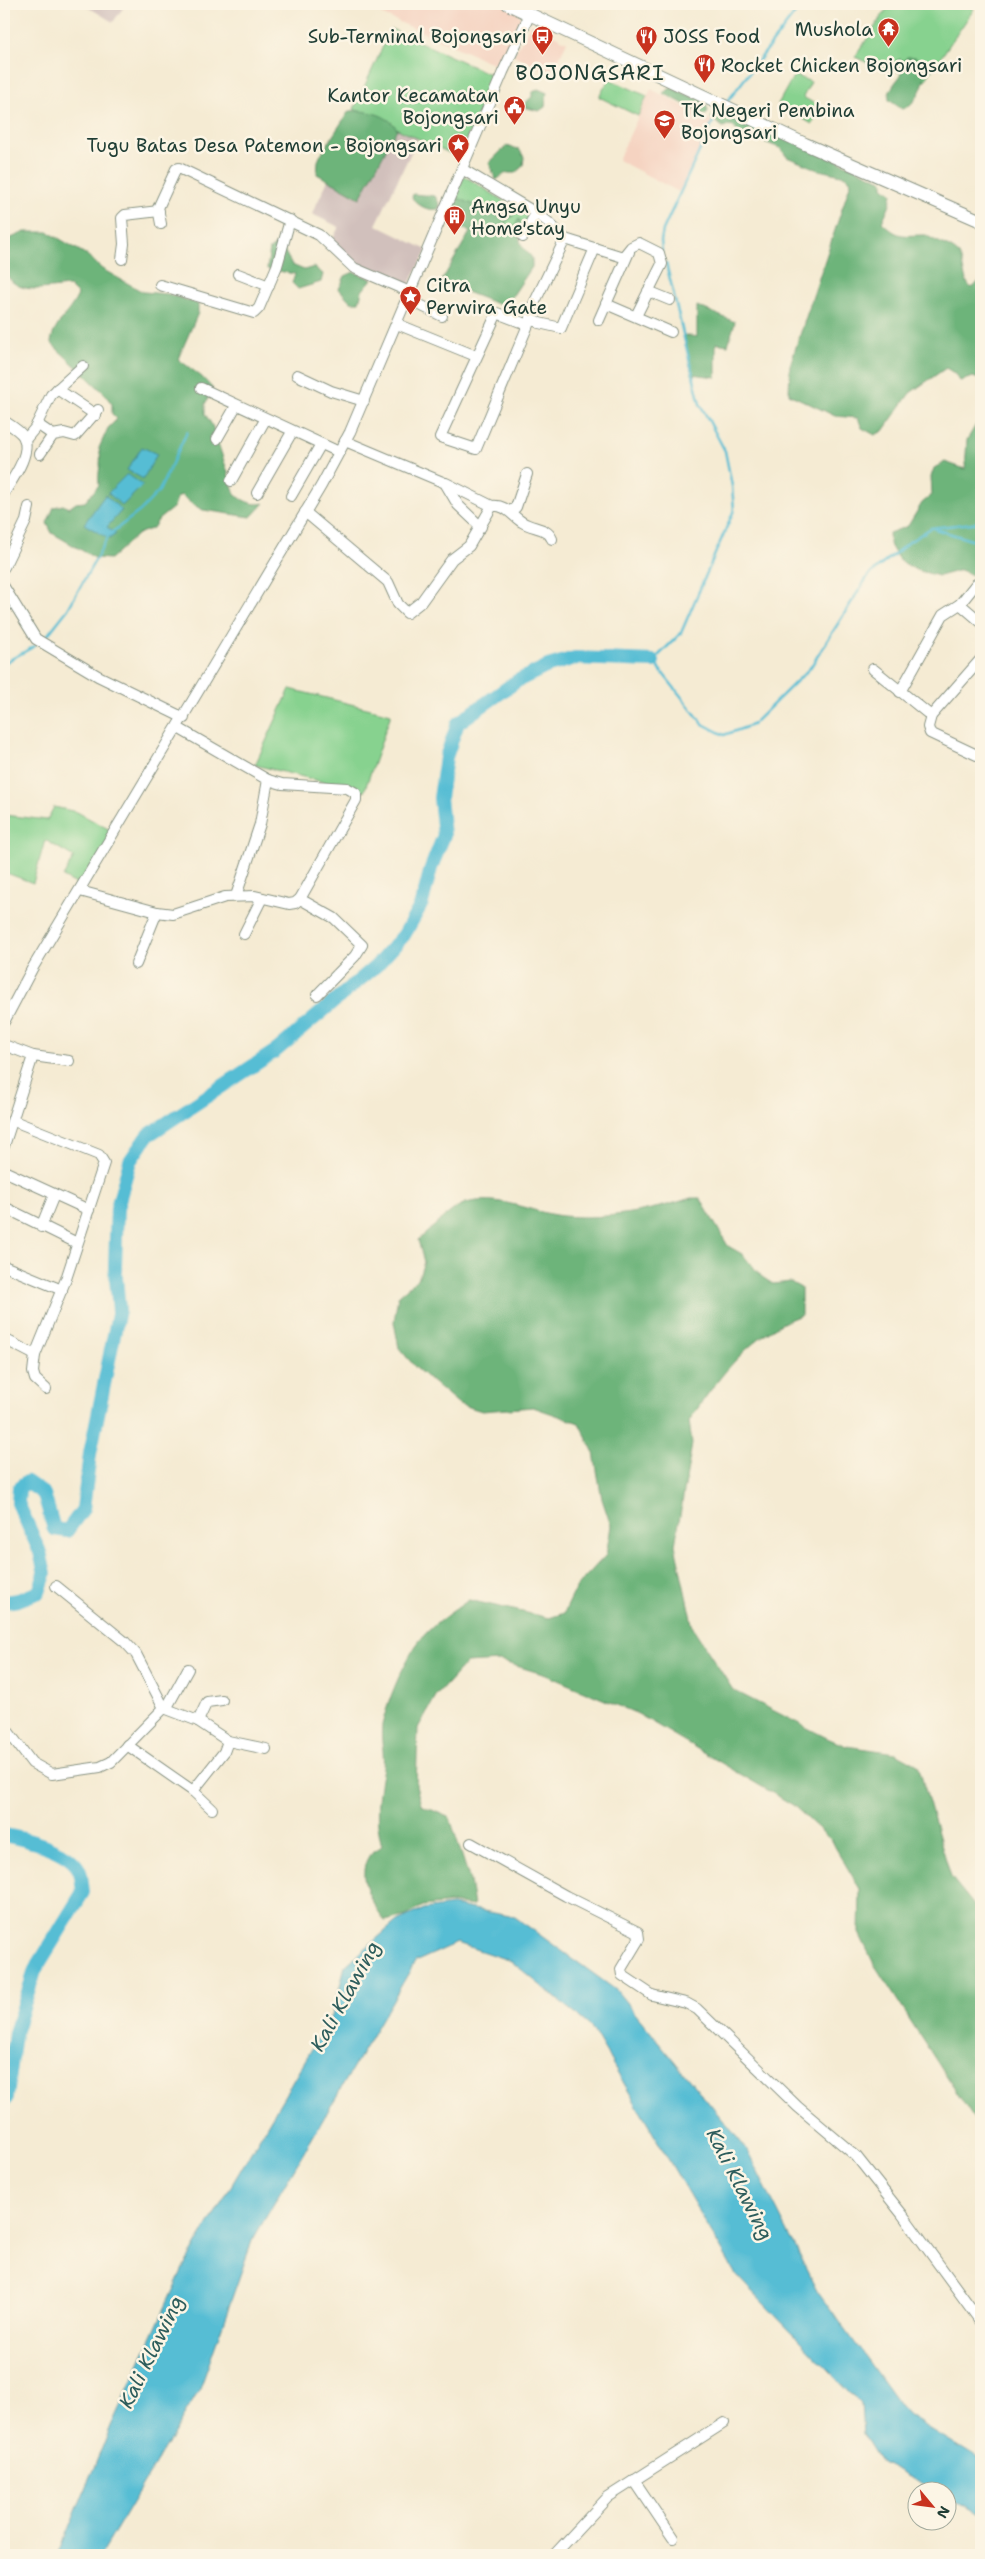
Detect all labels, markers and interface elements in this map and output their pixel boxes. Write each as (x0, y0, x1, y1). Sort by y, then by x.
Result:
place label: Mushola (795, 17, 873, 42)
temple icon: Mushola (877, 17, 901, 48)
place label: Sub-Terminal Bojongsari (308, 24, 527, 49)
bus stop icon: Sub-Terminal Bojongsari (531, 24, 555, 55)
restaurant icon: JOSS Food (635, 24, 659, 55)
place label: JOSS Food (663, 24, 760, 49)
restaurant icon: Rocket Chicken Bojongsari (693, 53, 717, 84)
place label: Rocket Chicken Bojongsari (721, 53, 962, 78)
district label: BOJONGSARI (515, 59, 665, 87)
place label: Kantor Kecamatan Bojongsari (327, 83, 499, 130)
public building icon: Kantor Kecamatan Bojongsari (503, 94, 527, 125)
place label: TK Negeri Pembina Bojongsari (681, 98, 855, 145)
school or university icon: TK Negeri Pembina Bojongsari (653, 109, 677, 140)
place label: Tugu Batas Desa Patemon - Bojongsari (87, 133, 442, 158)
place icon: Tugu Batas Desa Patemon - Bojongsari (446, 133, 470, 164)
place label: Angsa Unyu Home'stay (471, 194, 581, 241)
building icon: Angsa Unyu Home'stay (443, 205, 467, 236)
place label: Citra Perwira Gate (426, 273, 547, 320)
place icon: Citra Perwira Gate (398, 284, 422, 315)
water label: Kali Klawing (304, 1936, 386, 2056)
water label: Kali Klawing (701, 2124, 779, 2244)
water label: Kali Klawing (112, 2291, 190, 2413)
north arrow (908, 2482, 958, 2532)
text: N (933, 2503, 954, 2522)

